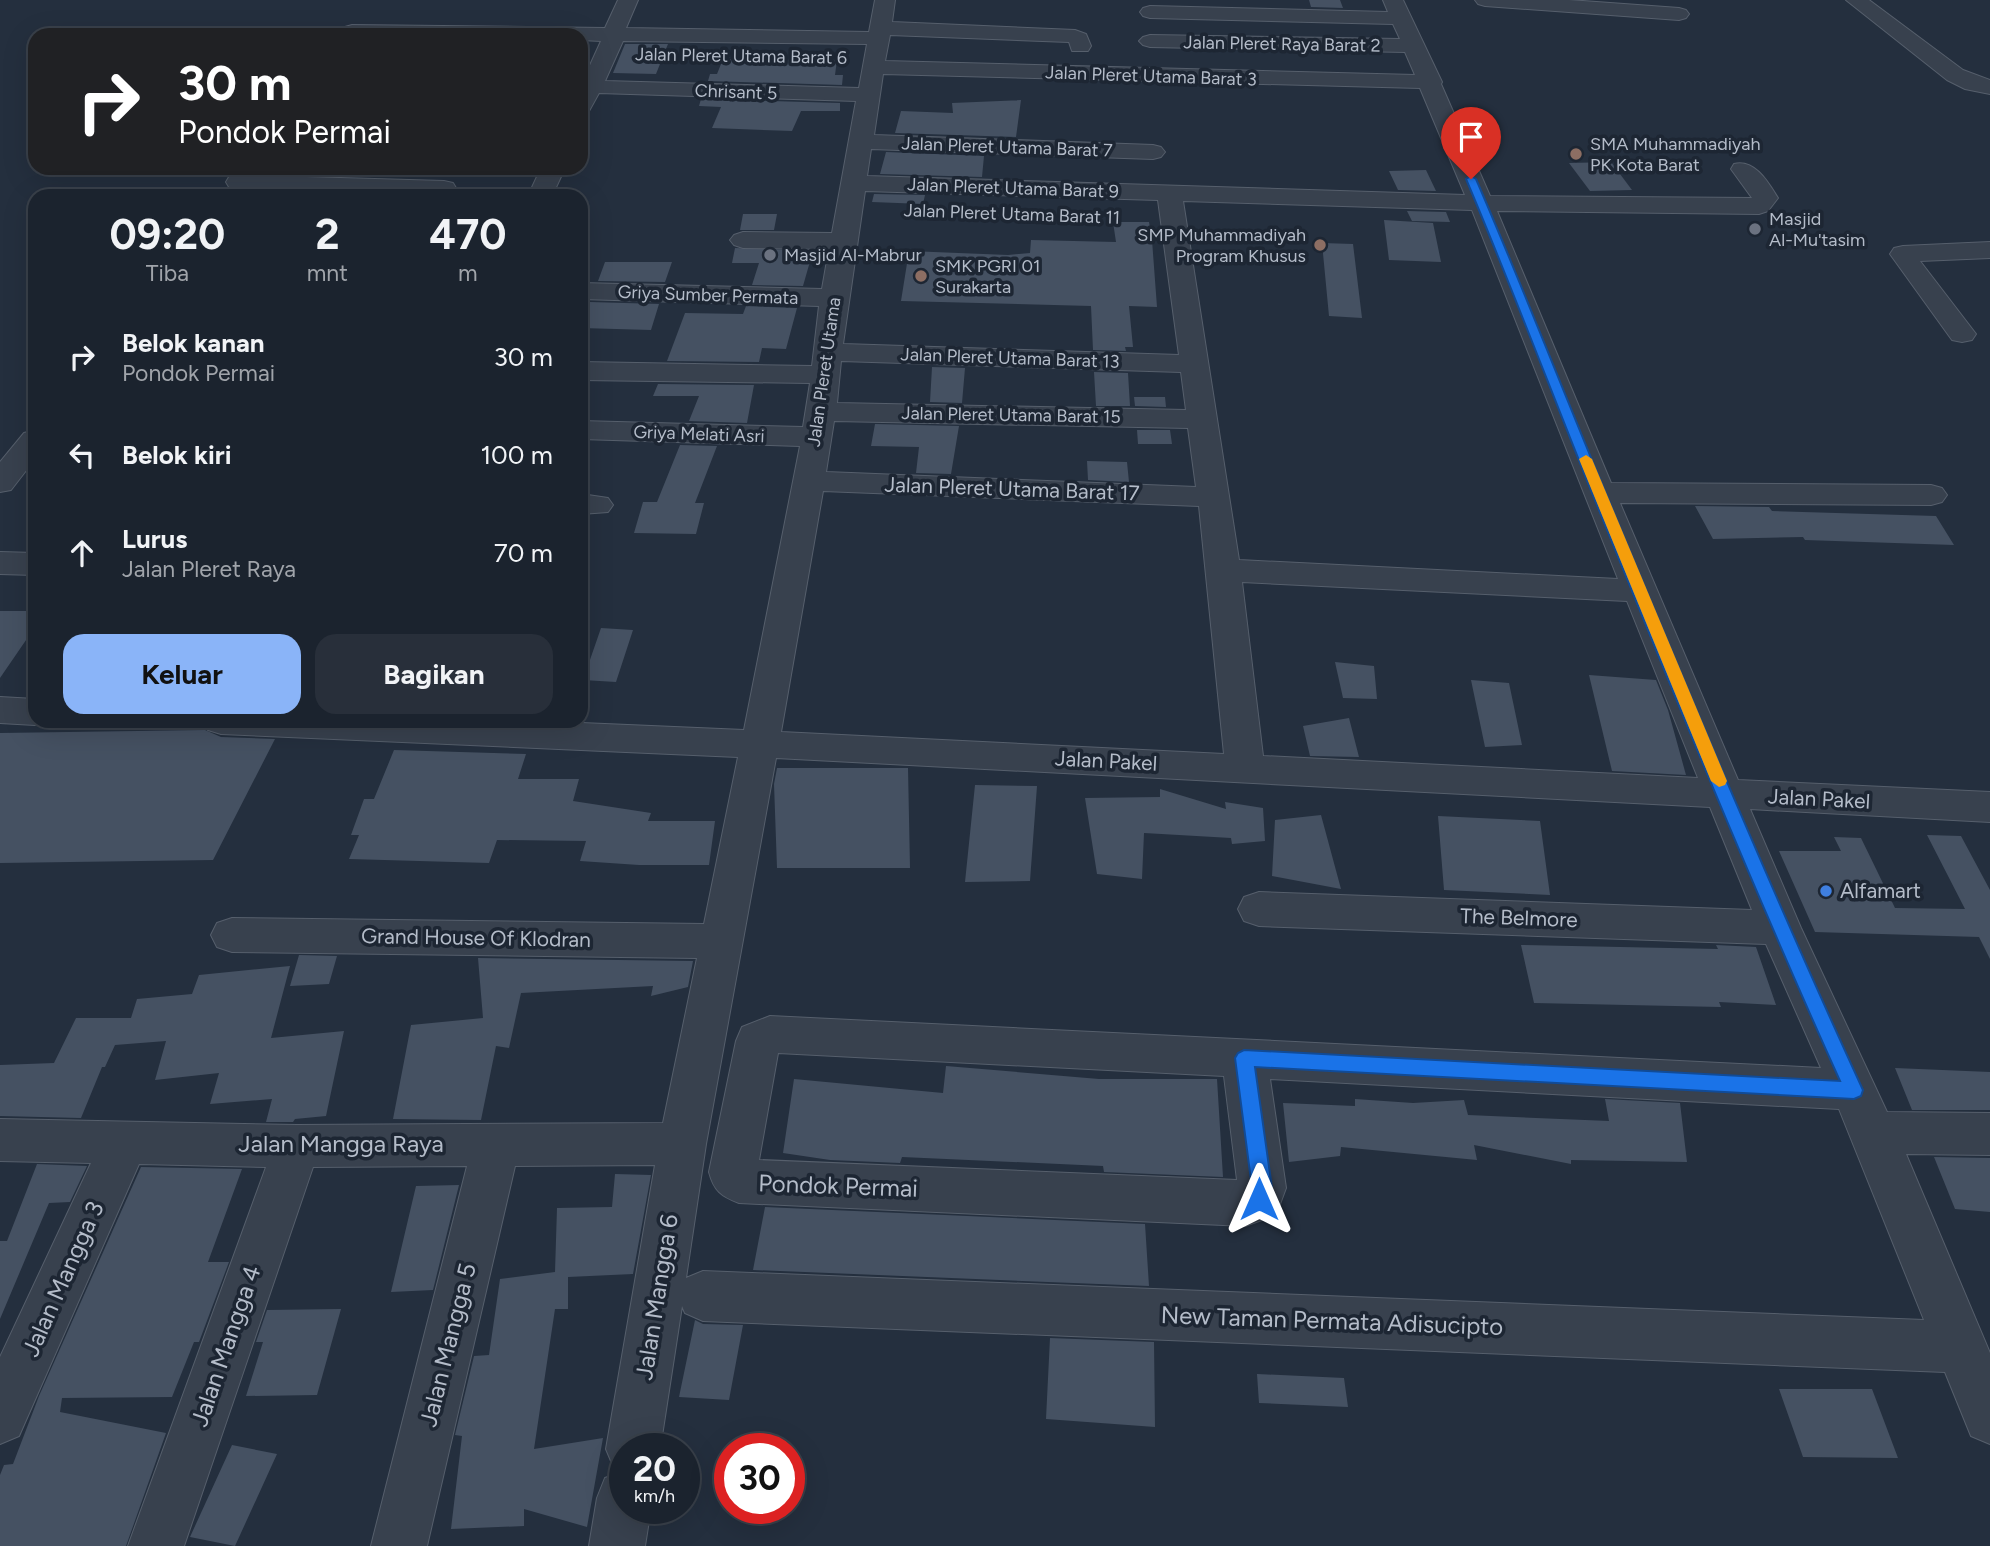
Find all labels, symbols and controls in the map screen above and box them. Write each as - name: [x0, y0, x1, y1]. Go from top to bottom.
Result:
- street label: Jalan Pleret Raya Barat 2: [1183, 31, 1381, 57]
- street label: Jalan Pleret Utama Barat 6: [635, 43, 847, 69]
- text: 30 m: [178, 53, 291, 112]
- icon: right: [63, 56, 154, 147]
- street label: Jalan Pleret Utama Barat 3: [1045, 61, 1257, 91]
- street label: Chrisant 5: [694, 80, 778, 104]
- pin: [1441, 107, 1501, 179]
- text: Pondok Permai: [178, 113, 391, 151]
- icon: arrive: [1452, 118, 1490, 156]
- street label: Jalan Pleret Utama Barat 7: [901, 132, 1113, 162]
- place label: SMA Muhammadiyah PK Kota Barat: [1590, 133, 1760, 176]
- marker: SMA Muhammadiyah PK Kota Barat: [1568, 146, 1584, 162]
- street label: Jalan Pleret Utama Barat 9: [907, 173, 1119, 203]
- street label: Jalan Pleret Utama Barat 11: [903, 199, 1121, 229]
- place label: Masjid Al-Mu'tasim: [1769, 208, 1865, 251]
- text: 09:20: [109, 209, 225, 260]
- text: 2: [315, 209, 339, 260]
- text: 470: [429, 209, 506, 260]
- marker: Masjid Al-Mu'tasim: [1747, 221, 1763, 237]
- place label: SMP Muhammadiyah Program Khusus: [1137, 224, 1306, 267]
- marker: SMP Muhammadiyah Program Khusus: [1312, 237, 1328, 253]
- place label: Masjid Al-Mabrur: [784, 244, 922, 266]
- marker: Masjid Al-Mabrur: [762, 247, 778, 263]
- place label: SMK PGRI 01 Surakarta: [935, 255, 1040, 298]
- text: Tiba: [146, 259, 189, 287]
- text: mnt: [307, 259, 348, 287]
- text: m: [458, 259, 478, 287]
- marker: SMK PGRI 01 Surakarta: [913, 268, 929, 284]
- street label: Griya Sumber Permata: [617, 281, 799, 309]
- street label: Jalan Pleret Utama: [803, 296, 845, 448]
- text: Belok kanan: [122, 327, 265, 359]
- icon: right: [63, 338, 101, 376]
- text: 30 m: [494, 341, 553, 373]
- street label: Jalan Pleret Utama Barat 13: [900, 343, 1120, 373]
- text: Pondok Permai: [122, 359, 275, 387]
- street label: Jalan Pleret Utama Barat 15: [901, 402, 1121, 428]
- street label: Griya Melati Asri: [633, 421, 765, 447]
- icon: left: [63, 436, 101, 474]
- text: Belok kiri: [122, 439, 231, 471]
- text: 100 m: [480, 439, 553, 471]
- street label: Jalan Pleret Utama Barat 17: [884, 472, 1140, 505]
- text: Lurus: [122, 523, 187, 555]
- icon: ahead: [63, 534, 101, 572]
- text: 70 m: [494, 537, 553, 569]
- text: Jalan Pleret Raya: [122, 555, 296, 583]
- button: Keluar: [63, 634, 301, 714]
- button: Bagikan: [315, 634, 553, 714]
- street label: Jalan Pakel: [1054, 745, 1158, 776]
- street label: Jalan Pakel: [1767, 783, 1871, 814]
- place label: Alfamart: [1840, 878, 1921, 903]
- marker: Alfamart: [1818, 883, 1834, 899]
- street label: The Belmore: [1460, 903, 1578, 932]
- street label: Grand House Of Klodran: [361, 923, 591, 952]
- street label: Jalan Mangga Raya: [238, 1129, 444, 1158]
- position arrow: [1222, 1162, 1296, 1236]
- street label: Pondok Permai: [758, 1168, 918, 1203]
- street label: Jalan Mangga 3: [15, 1197, 110, 1361]
- street label: Jalan Mangga 6: [629, 1212, 684, 1382]
- street label: Jalan Mangga 5: [413, 1260, 482, 1430]
- street label: Jalan Mangga 4: [184, 1261, 267, 1430]
- street label: New Taman Permata Adisucipto: [1160, 1300, 1504, 1341]
- speed limit sign: 30: [714, 1433, 805, 1524]
- text: 20: [633, 1448, 676, 1490]
- text: km/h: [634, 1485, 675, 1507]

